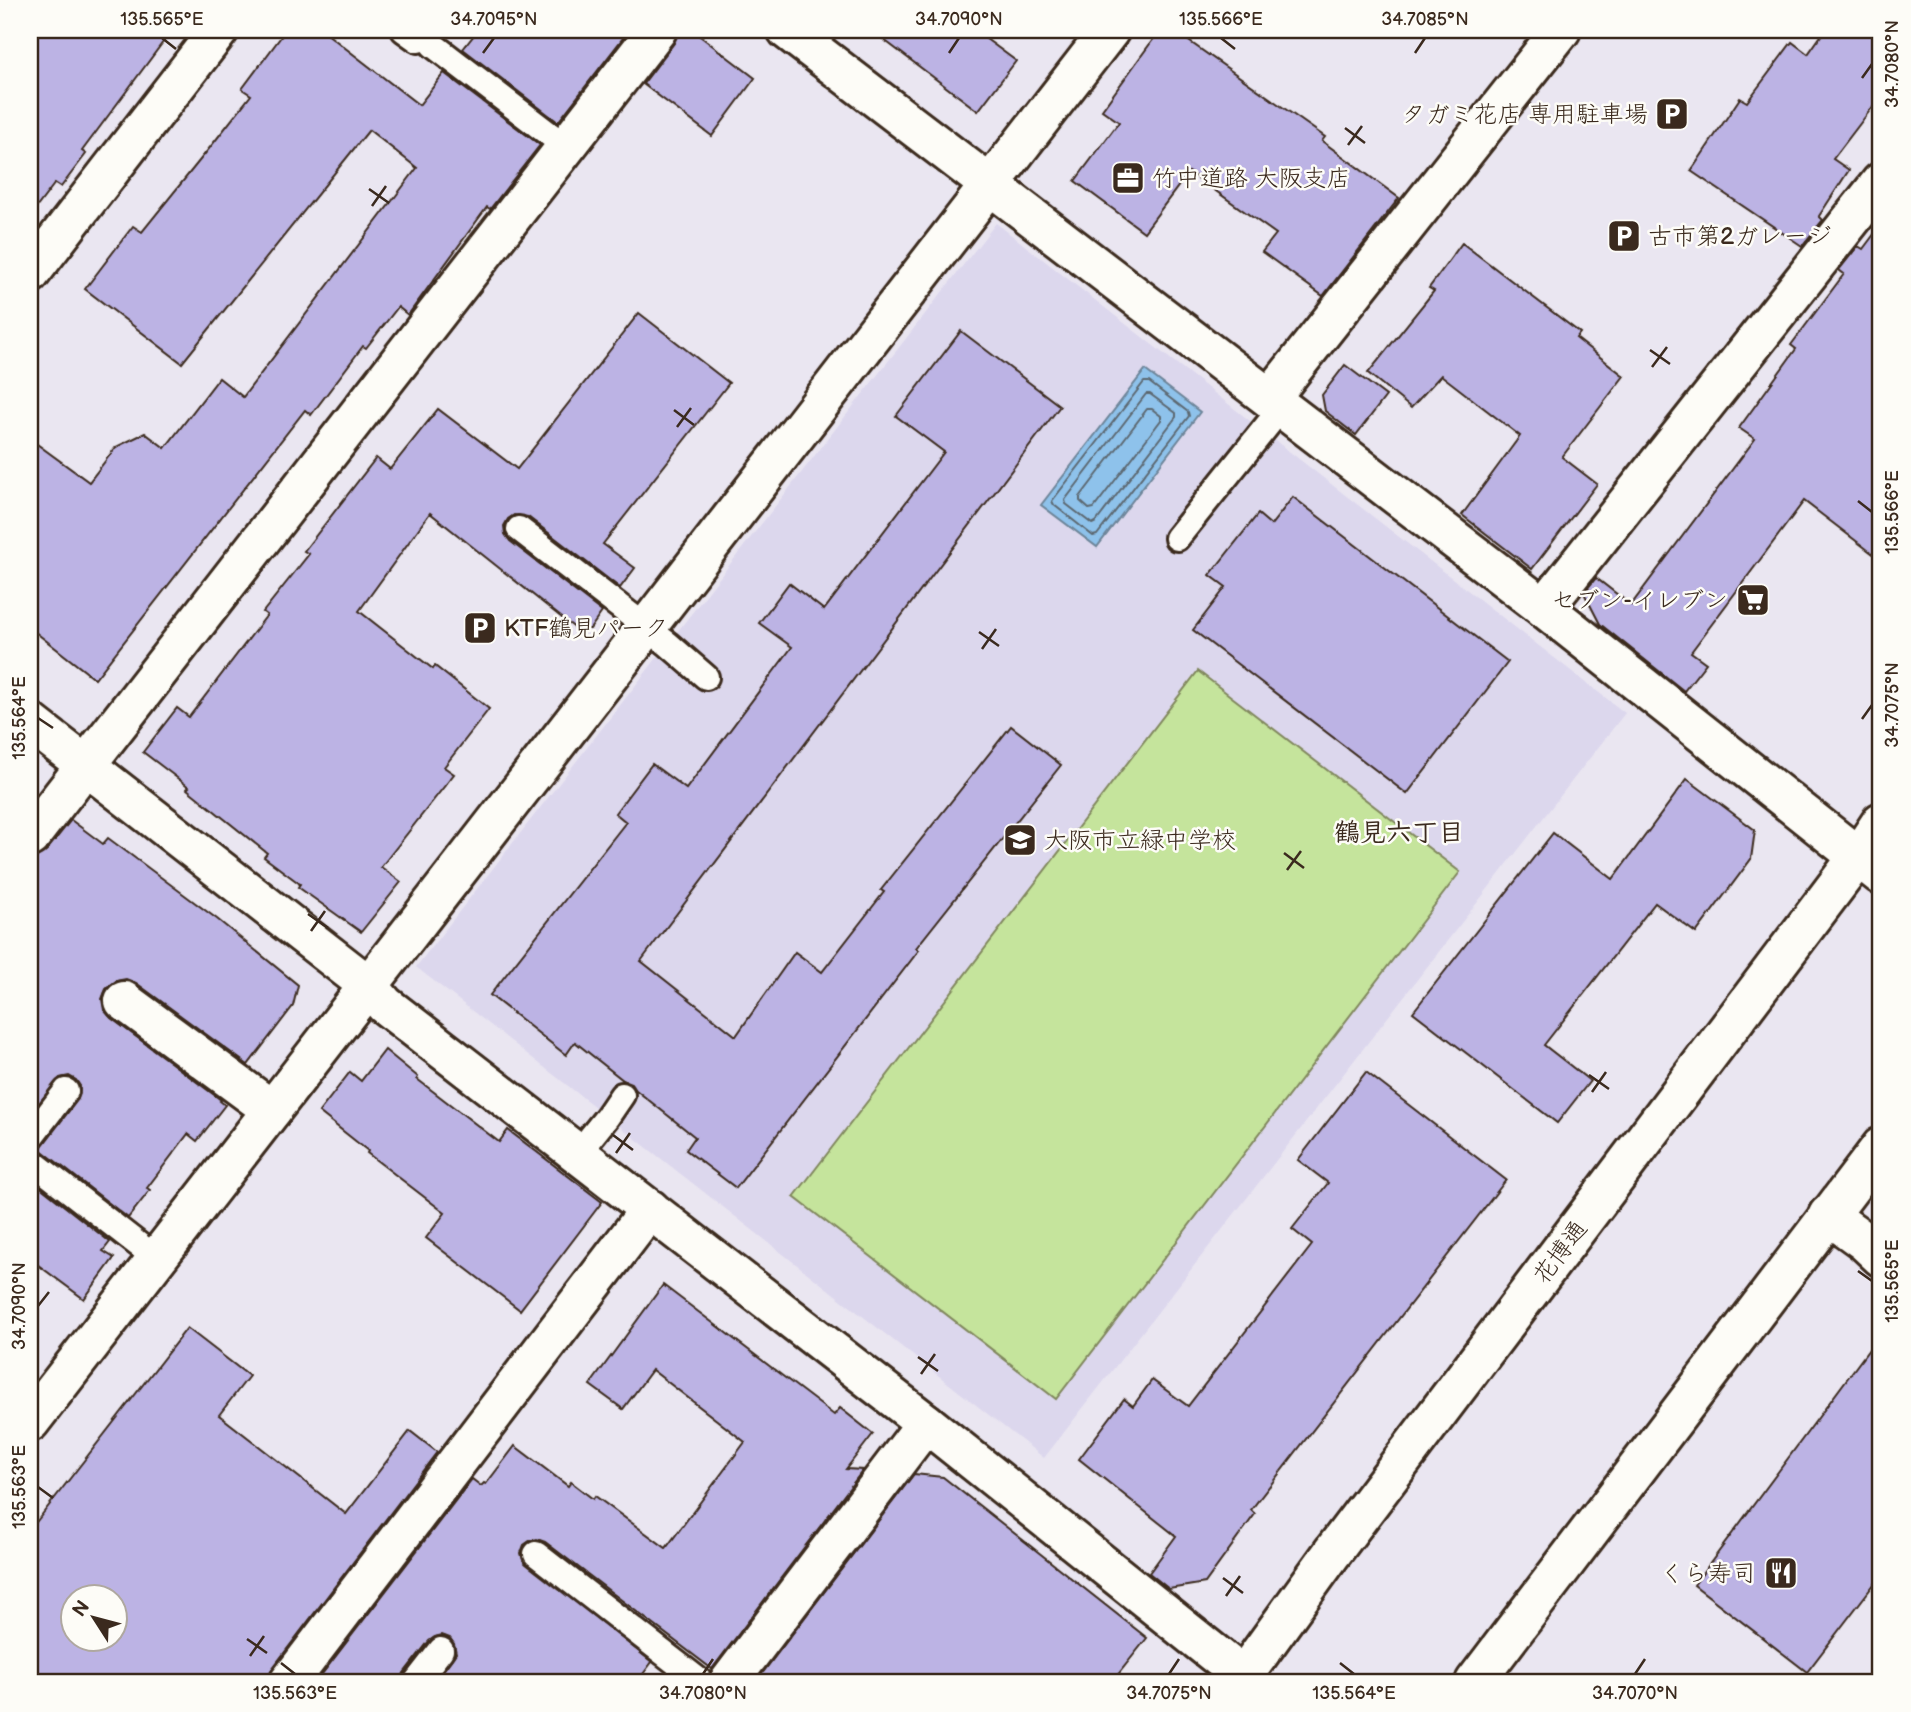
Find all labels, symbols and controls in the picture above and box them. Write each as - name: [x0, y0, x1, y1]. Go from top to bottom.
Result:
- text: 135.565°E: [120, 9, 204, 30]
- text: 34.7095°N: [450, 9, 538, 30]
- text: 34.7090°N: [915, 9, 1003, 30]
- text: 135.566°E: [1179, 9, 1263, 30]
- text: 34.7085°N: [1381, 9, 1469, 30]
- text: 34.7080°N: [1882, 20, 1903, 108]
- parking icon: タガミ花店 専用駐車場: [1653, 95, 1691, 133]
- place label: タガミ花店 専用駐車場: [1402, 100, 1648, 129]
- office icon: 竹中道路 大阪支店: [1109, 159, 1147, 197]
- place label: 竹中道路 大阪支店: [1152, 164, 1350, 193]
- parking icon: 古市第2ガレージ: [1605, 217, 1643, 255]
- place label: 古市第2ガレージ: [1648, 222, 1832, 251]
- text: 135.566°E: [1882, 470, 1903, 554]
- supermarket icon: セブン-イレブン: [1734, 581, 1772, 619]
- place label: セブン-イレブン: [1551, 586, 1728, 615]
- parking icon: KTF鶴見パーク: [461, 609, 499, 647]
- place label: KTF鶴見パーク: [504, 614, 668, 643]
- text: 34.7075°N: [1882, 662, 1903, 748]
- text: 135.564°E: [9, 676, 30, 760]
- district label: 鶴見六丁目: [1334, 818, 1464, 849]
- school or university icon: 大阪市立緑中学校: [1001, 821, 1039, 859]
- place label: 大阪市立緑中学校: [1044, 826, 1236, 855]
- street label: 花博通: [1527, 1215, 1594, 1290]
- text: 135.565°E: [1882, 1239, 1903, 1323]
- text: 34.7090°N: [9, 1262, 30, 1350]
- text: 135.563°E: [9, 1445, 30, 1529]
- restaurant icon: くら寿司: [1762, 1554, 1800, 1592]
- place label: くら寿司: [1660, 1559, 1756, 1588]
- north arrow: [60, 1582, 130, 1652]
- text: N: [68, 1596, 95, 1621]
- text: 135.563°E: [253, 1683, 337, 1704]
- text: 34.7080°N: [659, 1683, 747, 1704]
- text: 34.7075°N: [1126, 1683, 1212, 1704]
- text: 135.564°E: [1312, 1683, 1396, 1704]
- text: 34.7070°N: [1592, 1683, 1678, 1704]

